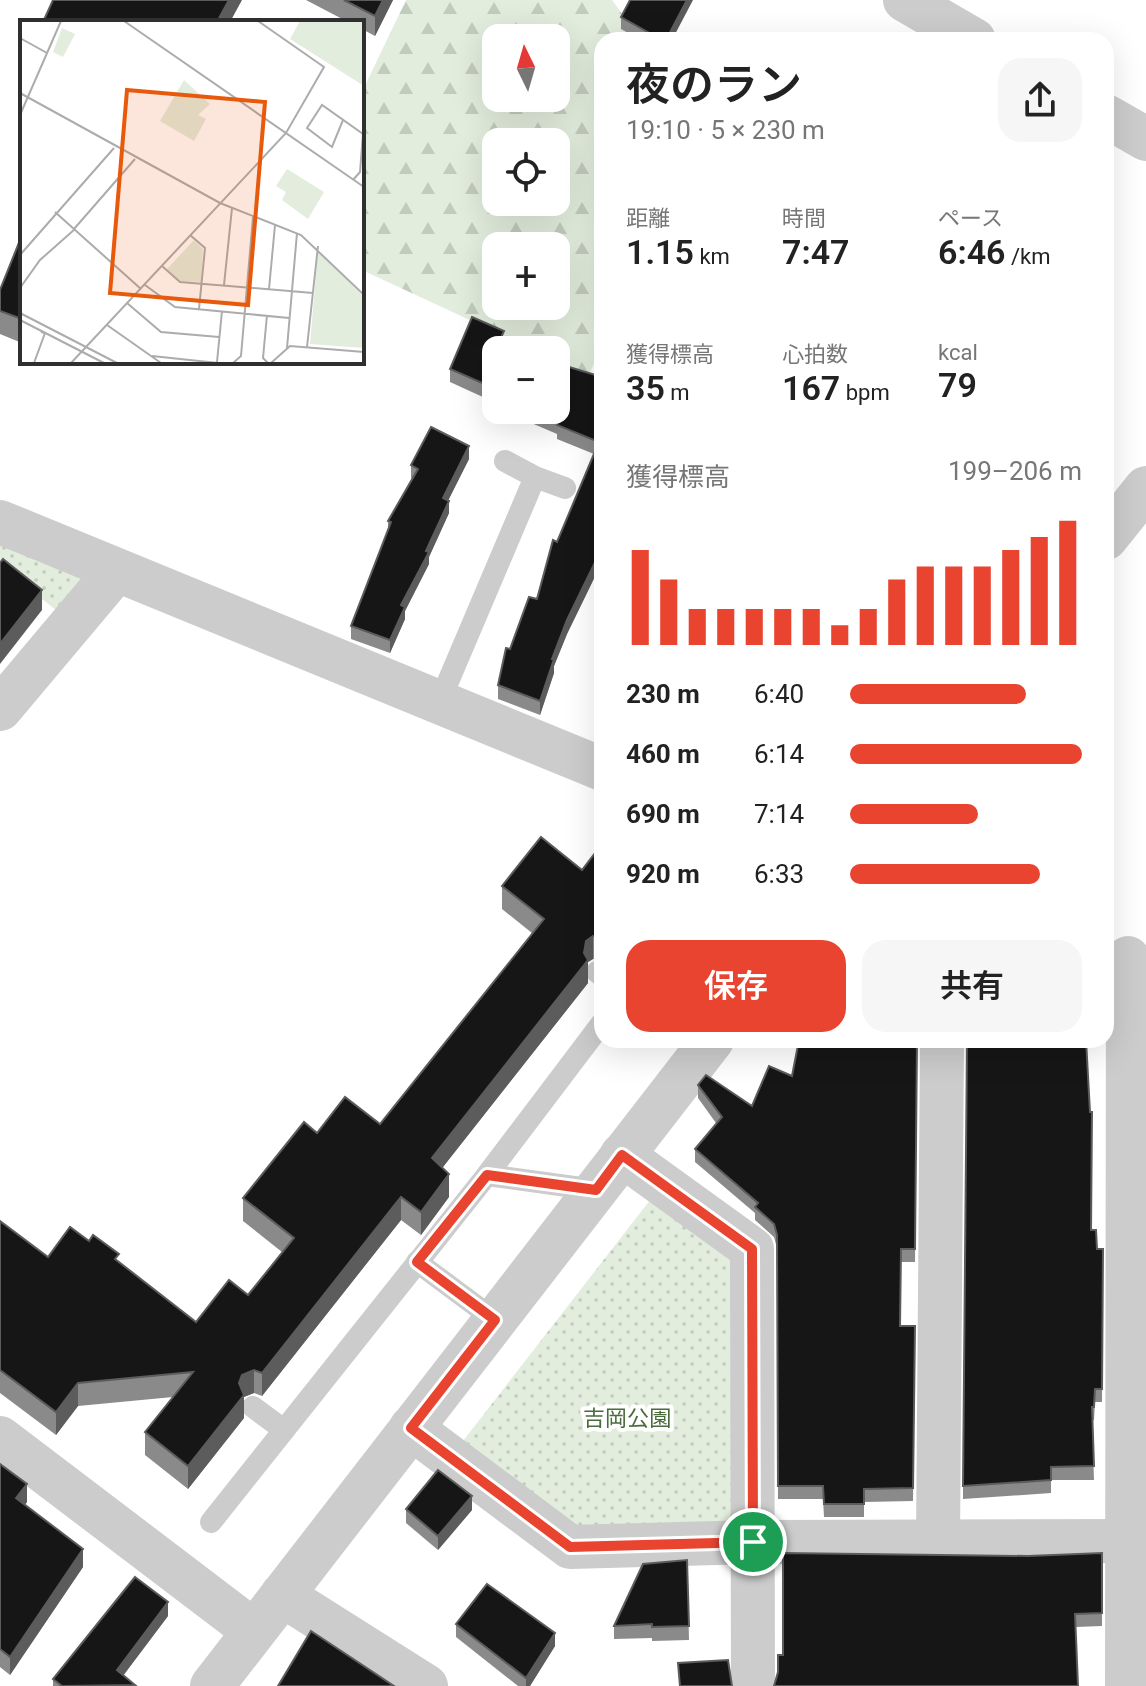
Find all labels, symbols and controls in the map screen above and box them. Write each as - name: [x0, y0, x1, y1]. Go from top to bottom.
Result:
- inset map: [20, 20, 364, 364]
- north arrow: [482, 24, 570, 112]
- map controls: [482, 24, 570, 424]
- button: share: [998, 58, 1082, 142]
- text: 夜のラン: [626, 59, 802, 111]
- text: 19:10 · 5 × 230 m: [626, 115, 825, 145]
- button: locate: [482, 128, 570, 216]
- text: 距離: [626, 206, 670, 231]
- text: 時間: [782, 206, 826, 231]
- text: ペース: [938, 206, 1003, 231]
- button: +: [482, 232, 570, 320]
- text: 1.15: [626, 232, 694, 272]
- text: 7:47: [782, 232, 850, 272]
- text: 6:46: [938, 232, 1006, 272]
- text: km: [694, 244, 730, 269]
- text: /km: [1006, 244, 1051, 269]
- button: −: [482, 336, 570, 424]
- text: kcal: [938, 340, 978, 365]
- text: 獲得標高: [626, 342, 714, 367]
- text: 心拍数: [782, 342, 848, 367]
- text: 79: [938, 365, 977, 405]
- text: 35: [626, 368, 665, 408]
- text: 167: [782, 368, 840, 408]
- text: m: [665, 380, 690, 405]
- text: bpm: [840, 380, 890, 405]
- text: 199–206 m: [948, 456, 1082, 486]
- text: 獲得標高: [626, 462, 730, 492]
- text: 230 m: [626, 679, 700, 709]
- text: 6:40: [754, 679, 804, 709]
- text: 460 m: [626, 739, 700, 769]
- text: 6:14: [754, 739, 804, 769]
- text: 690 m: [626, 799, 700, 829]
- text: 7:14: [754, 799, 804, 829]
- text: 920 m: [626, 859, 700, 889]
- text: 6:33: [754, 859, 804, 889]
- button: 保存: [626, 940, 846, 1032]
- button: 共有: [862, 940, 1082, 1032]
- park label: 吉岡公園: [583, 1406, 671, 1431]
- pin: [719, 1508, 787, 1576]
- icon: arrive: [731, 1520, 775, 1564]

